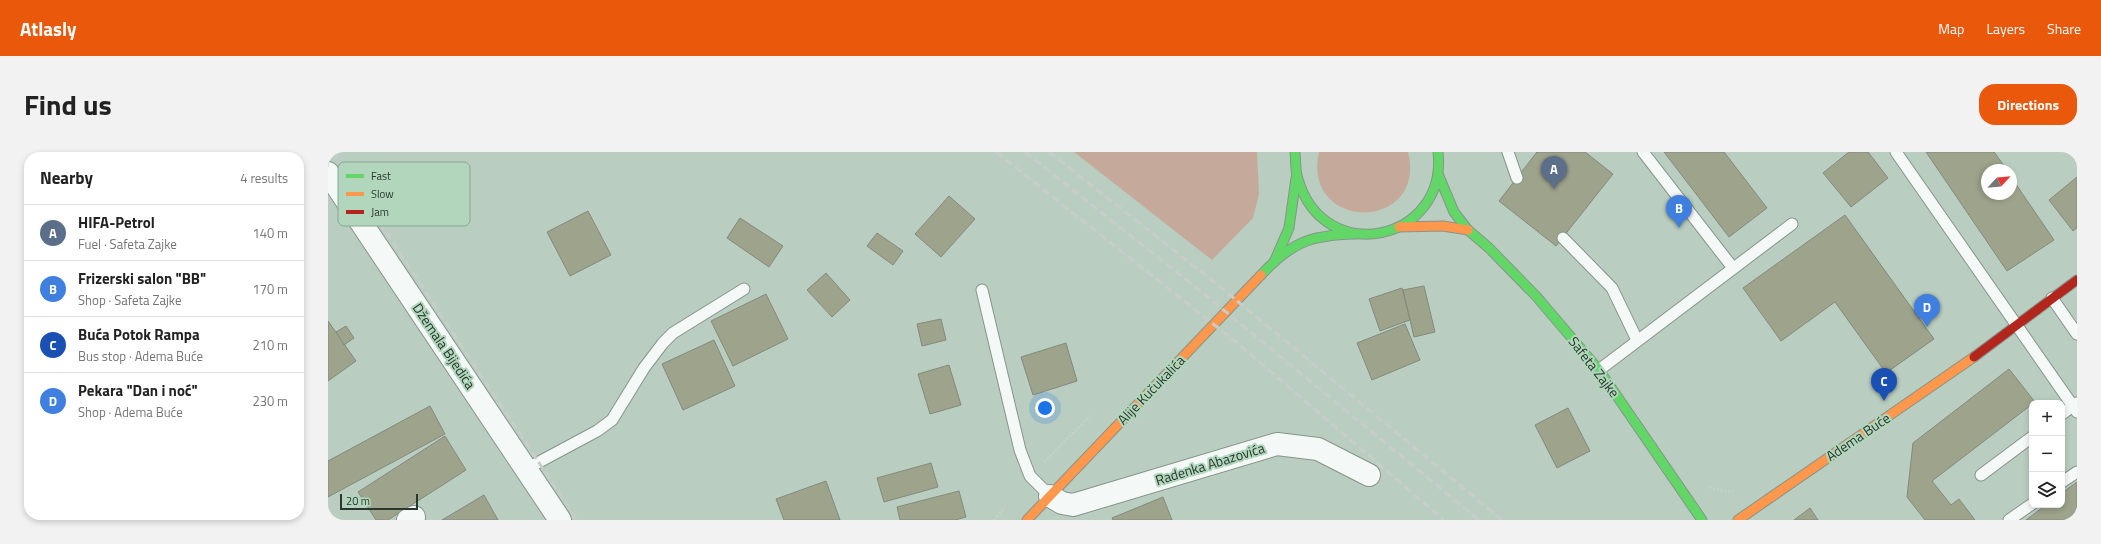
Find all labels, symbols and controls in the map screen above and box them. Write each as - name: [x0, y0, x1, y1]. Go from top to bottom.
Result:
- text: Atlasly: [20, 14, 77, 43]
- text: Map: [1938, 18, 1964, 39]
- text: Layers: [1986, 18, 2025, 39]
- text: Share: [2047, 18, 2081, 39]
- text: Find us: [24, 83, 112, 126]
- button: Directions: [1979, 84, 2077, 125]
- pin: A: [1541, 156, 1567, 189]
- legend: [338, 162, 470, 226]
- north arrow: [1981, 164, 2017, 200]
- text: Nearby: [40, 165, 93, 191]
- text: 4 results: [240, 168, 288, 188]
- text: Fast: [371, 168, 391, 184]
- text: Slow: [371, 186, 394, 202]
- pin: B: [1666, 195, 1692, 228]
- text: Jam: [371, 204, 389, 220]
- text: HIFA-Petrol: [78, 211, 155, 234]
- text: A: [49, 223, 57, 243]
- text: 140 m: [252, 223, 288, 243]
- text: Fuel · Safeta Zajke: [78, 234, 177, 254]
- text: Frizerski salon "BB": [78, 267, 206, 290]
- text: B: [49, 279, 57, 299]
- text: 170 m: [252, 279, 288, 299]
- text: Shop · Safeta Zajke: [78, 290, 181, 310]
- pin: D: [1914, 294, 1940, 327]
- street label: Džemala Bijedića: [408, 298, 481, 393]
- text: Buća Potok Rampa: [78, 323, 200, 346]
- street label: Safeta Zajke: [1564, 332, 1625, 402]
- text: C: [49, 335, 57, 355]
- text: 210 m: [252, 335, 288, 355]
- text: Bus stop · Adema Buće: [78, 346, 203, 366]
- street label: Alije Kučukalića: [1112, 350, 1189, 429]
- pin: C: [1871, 368, 1897, 401]
- text: Pekara "Dan i noć": [78, 379, 198, 402]
- text: D: [49, 391, 57, 411]
- text: 230 m: [252, 391, 288, 411]
- your location: [1035, 398, 1055, 418]
- map controls: [2029, 400, 2065, 508]
- button: +: [2029, 400, 2065, 436]
- text: Shop · Adema Buće: [78, 402, 183, 422]
- street label: Adema Buće: [1821, 407, 1894, 466]
- button: −: [2029, 436, 2065, 472]
- street label: Radenka Abazovića: [1152, 437, 1267, 490]
- button: layers: [2029, 472, 2065, 508]
- scale bar: [340, 492, 418, 511]
- text: 20 m: [346, 493, 370, 509]

